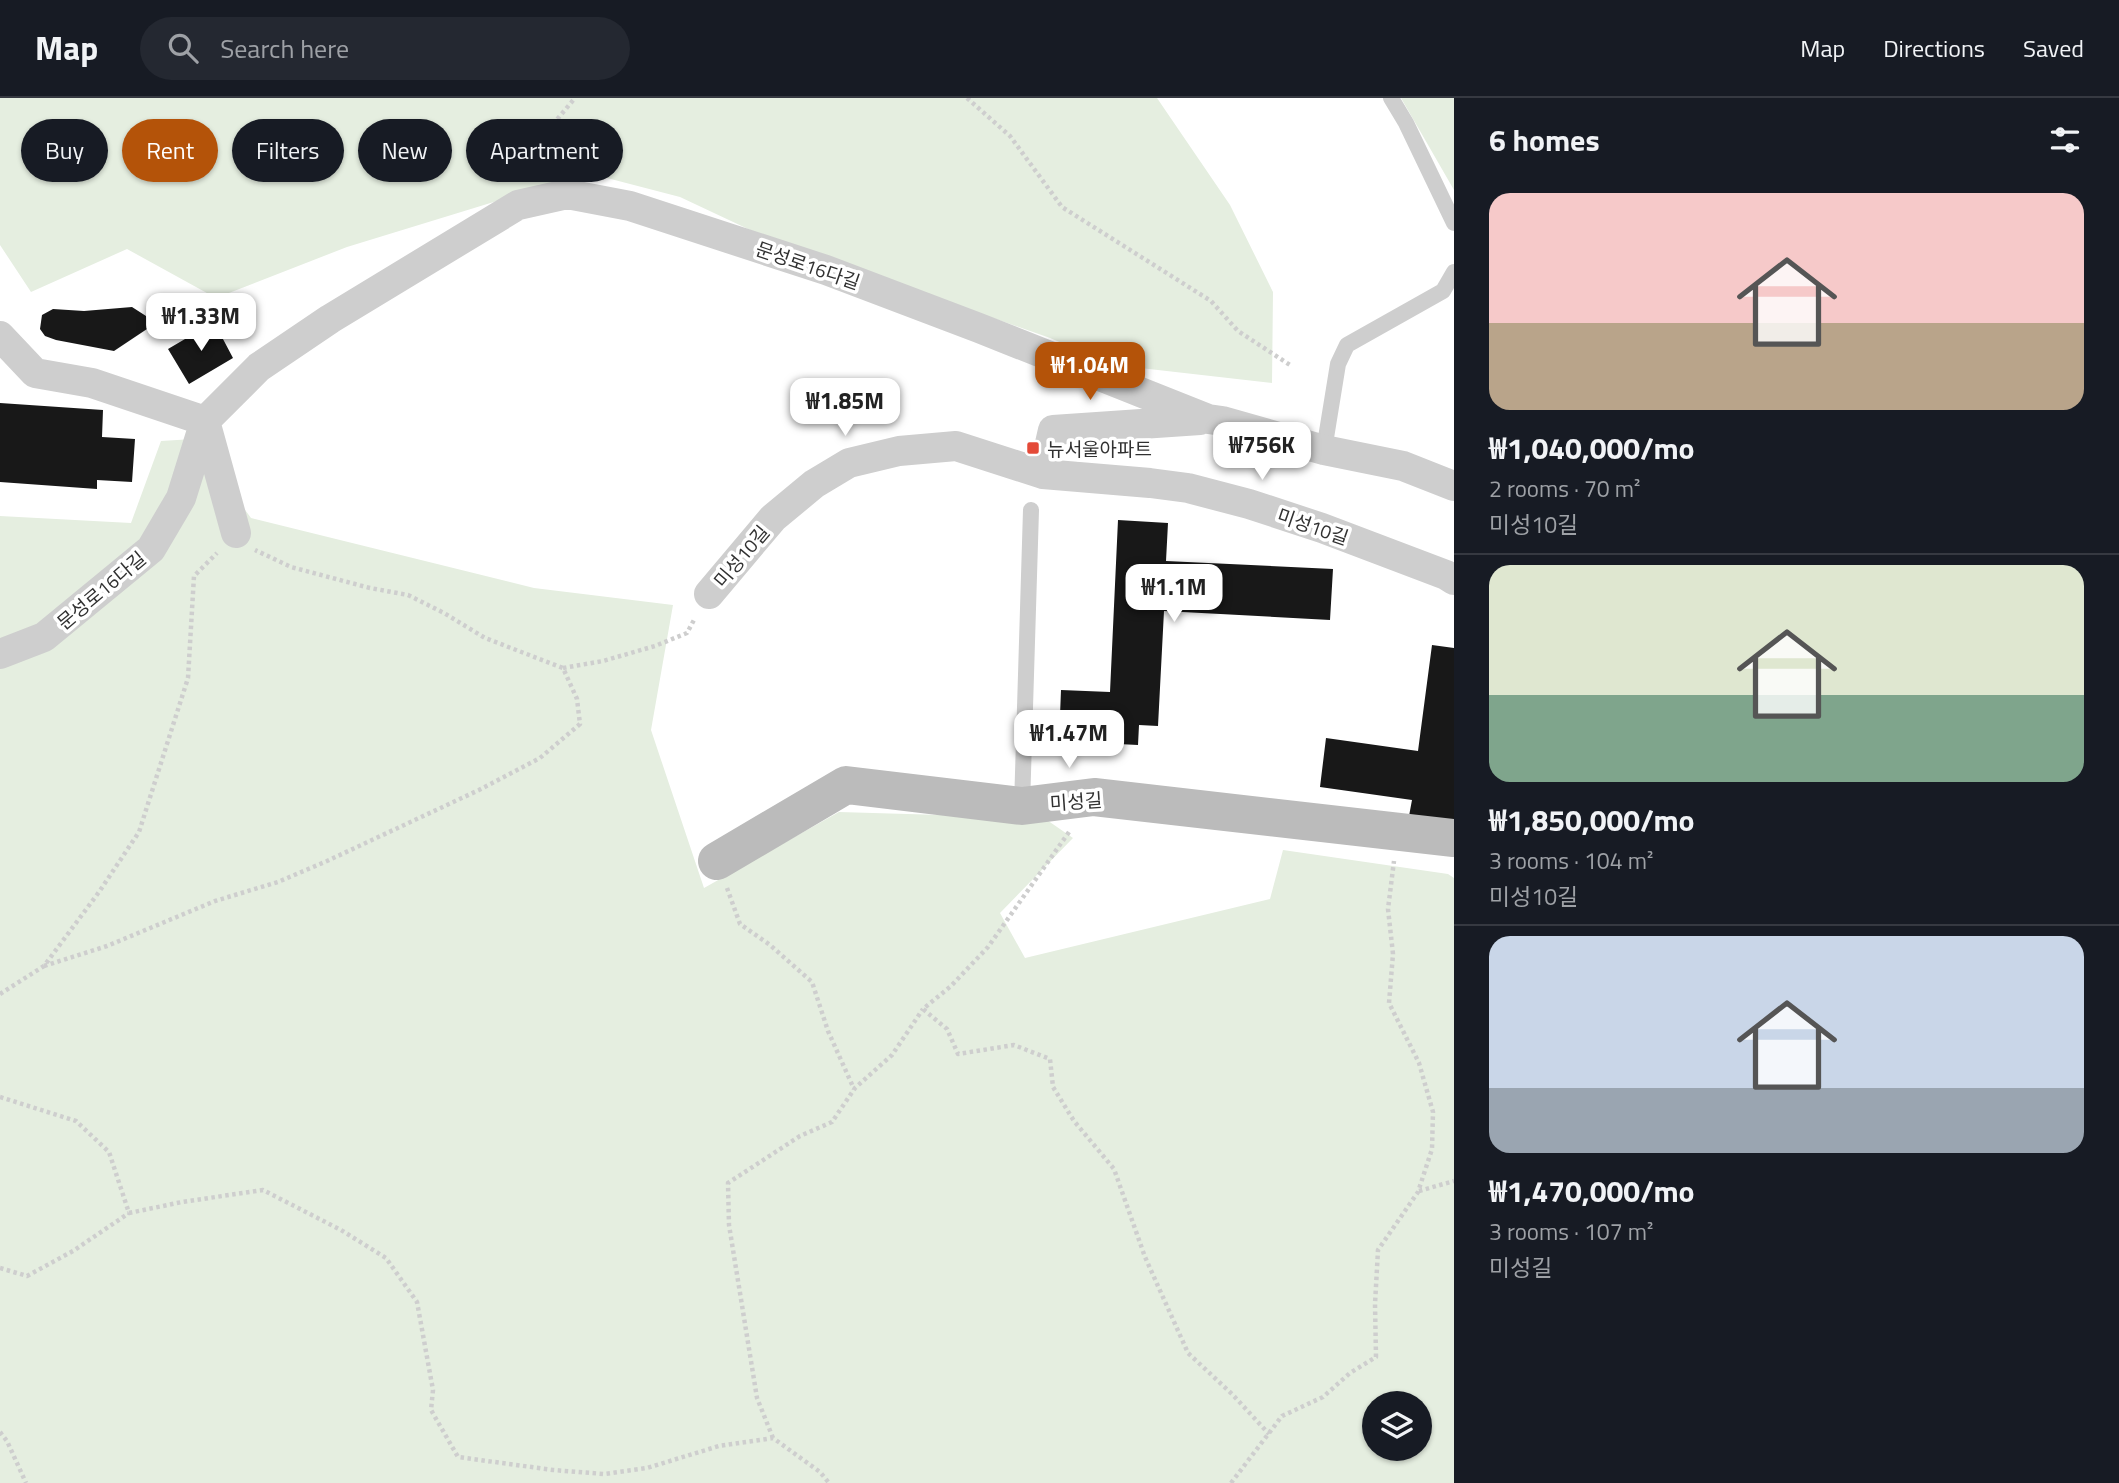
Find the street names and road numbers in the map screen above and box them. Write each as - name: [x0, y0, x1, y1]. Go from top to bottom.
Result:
- street label: 문성로16다길: [752, 234, 864, 296]
- street label: 미성10길: [1273, 500, 1353, 552]
- street label: 미성10길: [706, 518, 776, 594]
- street label: 문성로16다길: [50, 544, 152, 636]
- street label: 미성길: [1049, 785, 1103, 817]

